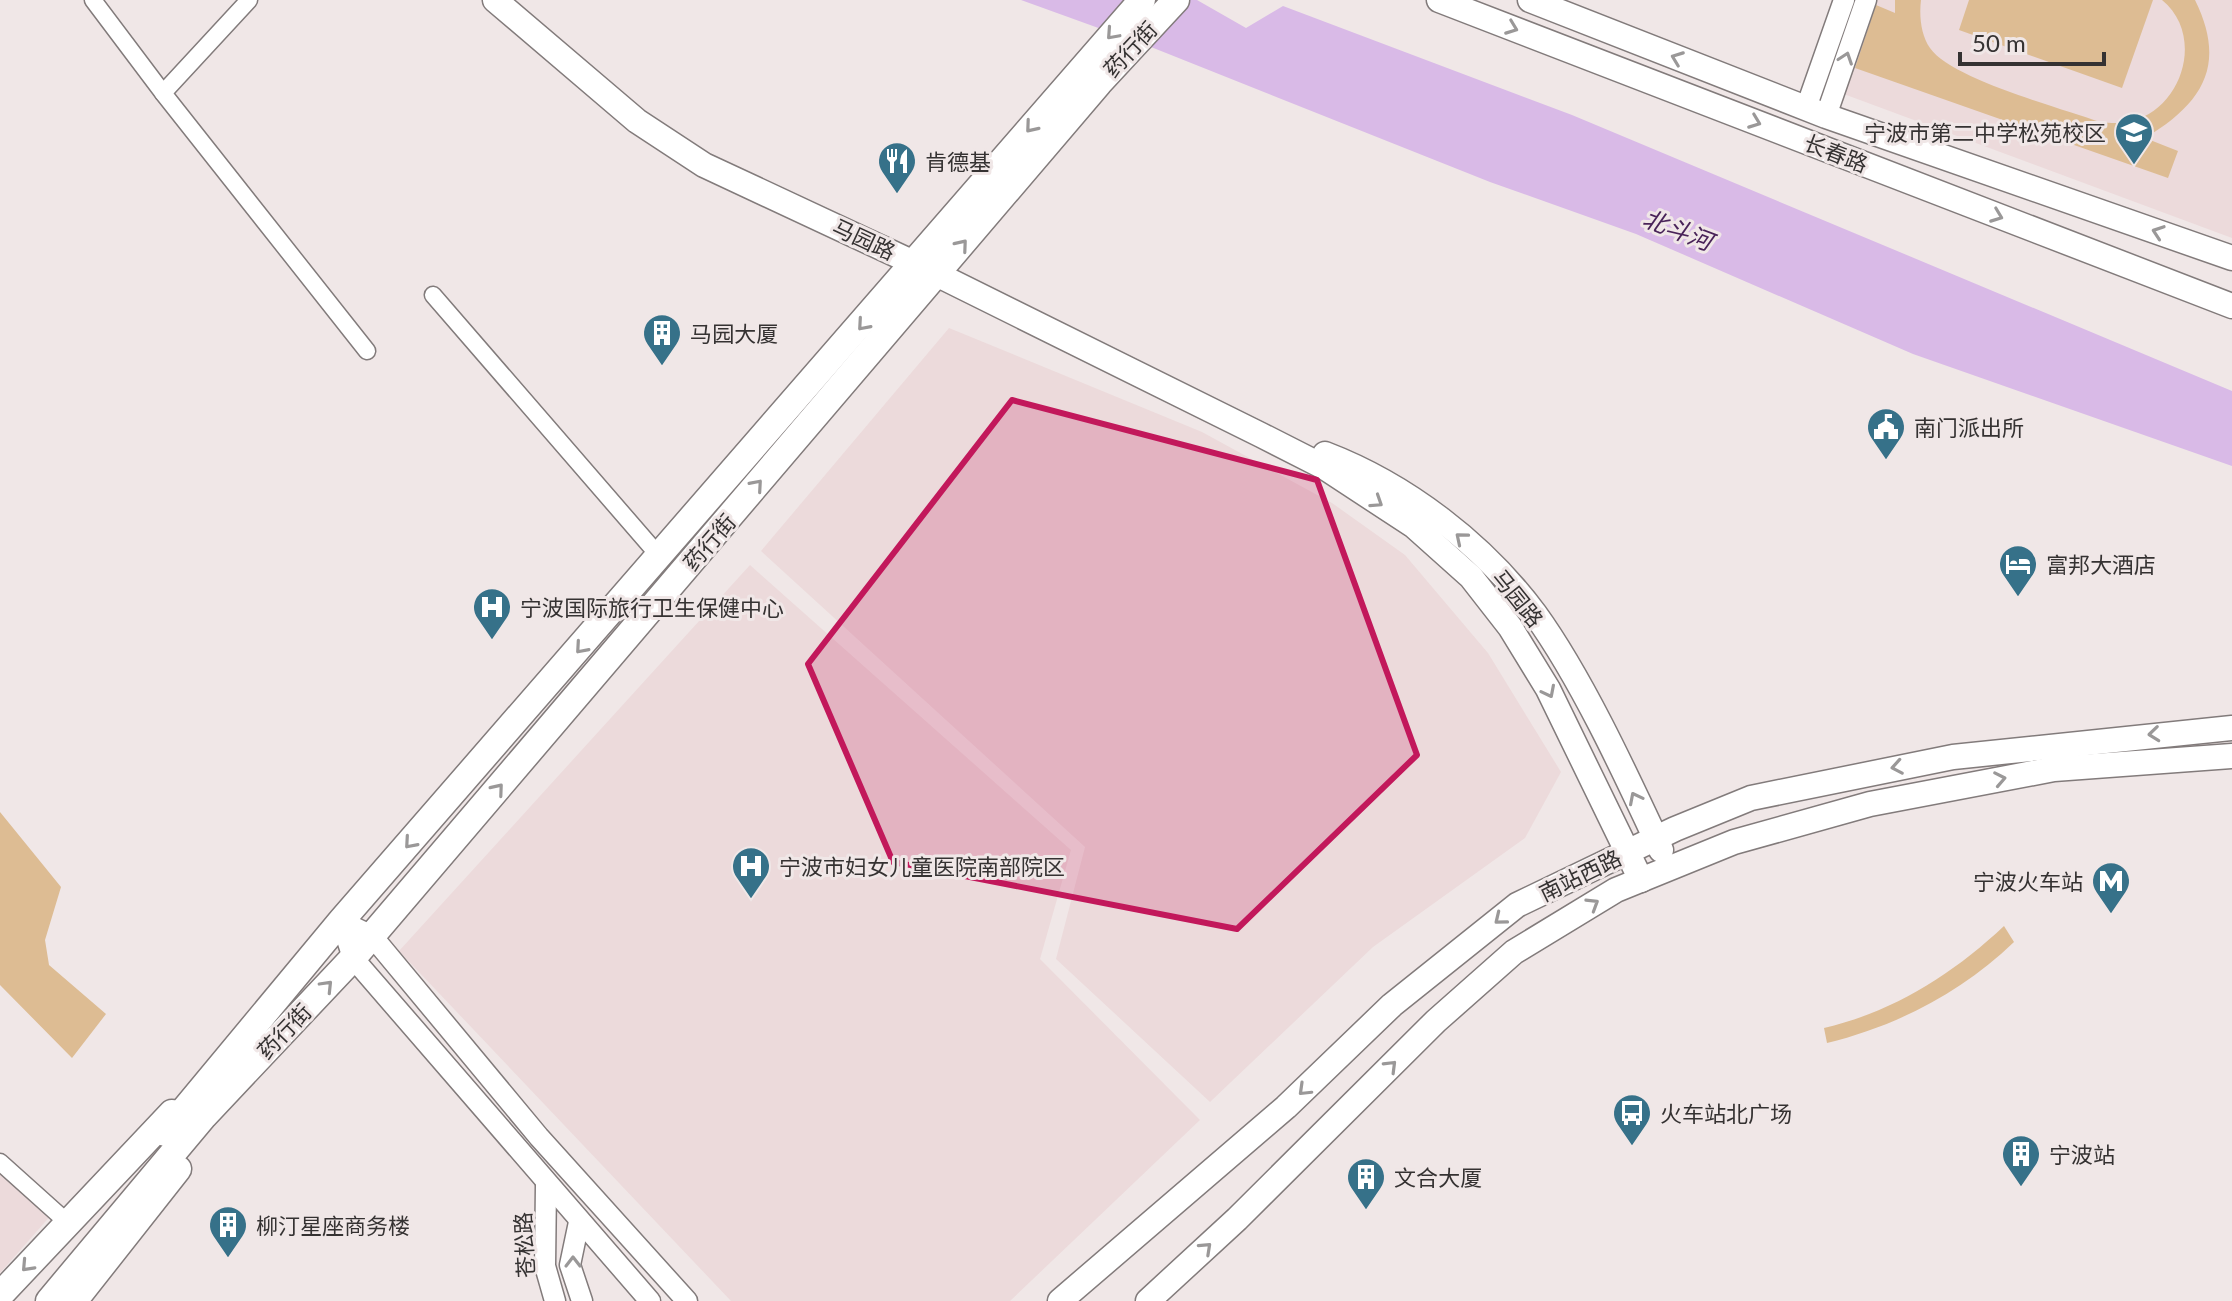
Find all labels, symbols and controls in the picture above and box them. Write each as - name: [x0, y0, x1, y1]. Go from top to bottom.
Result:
- street label: 药行街: [1098, 16, 1162, 82]
- scale bar: [1960, 16, 2104, 66]
- one-way arrow: [1504, 18, 1518, 35]
- one-way arrow: [1107, 24, 1121, 39]
- text: 50 m: [1972, 28, 2026, 57]
- one-way arrow: [1671, 51, 1685, 68]
- one-way arrow: [1836, 52, 1852, 66]
- school or university icon: 宁波市第二中学松苑校区: [2113, 111, 2155, 166]
- one-way arrow: [1747, 112, 1761, 129]
- one-way arrow: [1026, 118, 1041, 133]
- place label: 宁波市第二中学松苑校区: [1864, 119, 2106, 146]
- street label: 长春路: [1800, 129, 1872, 177]
- restaurant icon: 肯德基: [876, 140, 918, 195]
- place label: 肯德基: [925, 148, 991, 175]
- water label: 北斗河: [1639, 203, 1721, 257]
- one-way arrow: [1989, 206, 2003, 222]
- street label: 马园路: [828, 213, 900, 265]
- one-way arrow: [2152, 225, 2166, 241]
- one-way arrow: [952, 239, 967, 254]
- building icon: 马园大厦: [641, 312, 683, 367]
- one-way arrow: [858, 316, 872, 331]
- place label: 马园大厦: [690, 320, 778, 347]
- public building icon: 南门派出所: [1865, 406, 1907, 461]
- place label: 南门派出所: [1914, 414, 2024, 441]
- one-way arrow: [747, 480, 762, 494]
- one-way arrow: [1368, 492, 1383, 507]
- street label: 药行街: [677, 508, 741, 576]
- one-way arrow: [1456, 533, 1471, 548]
- hotel icon: 富邦大酒店: [1997, 543, 2039, 598]
- place label: 富邦大酒店: [2046, 551, 2156, 578]
- street label: 马园路: [1487, 564, 1549, 632]
- hospital icon: 宁波国际旅行卫生保健中心: [471, 586, 513, 641]
- place label: 宁波国际旅行卫生保健中心: [520, 594, 784, 621]
- one-way arrow: [576, 638, 591, 653]
- one-way arrow: [1539, 684, 1555, 699]
- one-way arrow: [2147, 726, 2160, 743]
- one-way arrow: [1890, 758, 1903, 775]
- one-way arrow: [1993, 772, 2007, 789]
- one-way arrow: [488, 784, 502, 799]
- one-way arrow: [1629, 792, 1645, 807]
- one-way arrow: [405, 834, 419, 849]
- street label: 南站西路: [1535, 844, 1625, 906]
- hospital icon: 宁波市妇女儿童医院南部院区: [730, 845, 772, 900]
- place label: 宁波市妇女儿童医院南部院区: [779, 853, 1065, 880]
- metro station icon: 宁波火车站: [2090, 860, 2132, 915]
- place label: 宁波火车站: [1973, 868, 2083, 895]
- one-way arrow: [1584, 898, 1599, 913]
- one-way arrow: [1495, 909, 1509, 924]
- one-way arrow: [318, 980, 332, 995]
- street label: 药行街: [251, 998, 317, 1064]
- one-way arrow: [1382, 1061, 1396, 1075]
- one-way arrow: [1299, 1080, 1313, 1095]
- bus stop icon: 火车站北广场: [1611, 1092, 1653, 1147]
- place label: 火车站北广场: [1660, 1100, 1792, 1127]
- building icon: 宁波站: [2000, 1133, 2042, 1188]
- place label: 宁波站: [2049, 1141, 2115, 1168]
- building icon: 文合大厦: [1345, 1156, 1387, 1211]
- place label: 文合大厦: [1394, 1164, 1482, 1191]
- building icon: 柳汀星座商务楼: [207, 1204, 249, 1259]
- street label: 苍松路: [509, 1211, 539, 1279]
- place label: 柳汀星座商务楼: [256, 1212, 410, 1239]
- one-way arrow: [1196, 1244, 1211, 1258]
- one-way arrow: [564, 1255, 582, 1267]
- one-way arrow: [22, 1257, 37, 1271]

